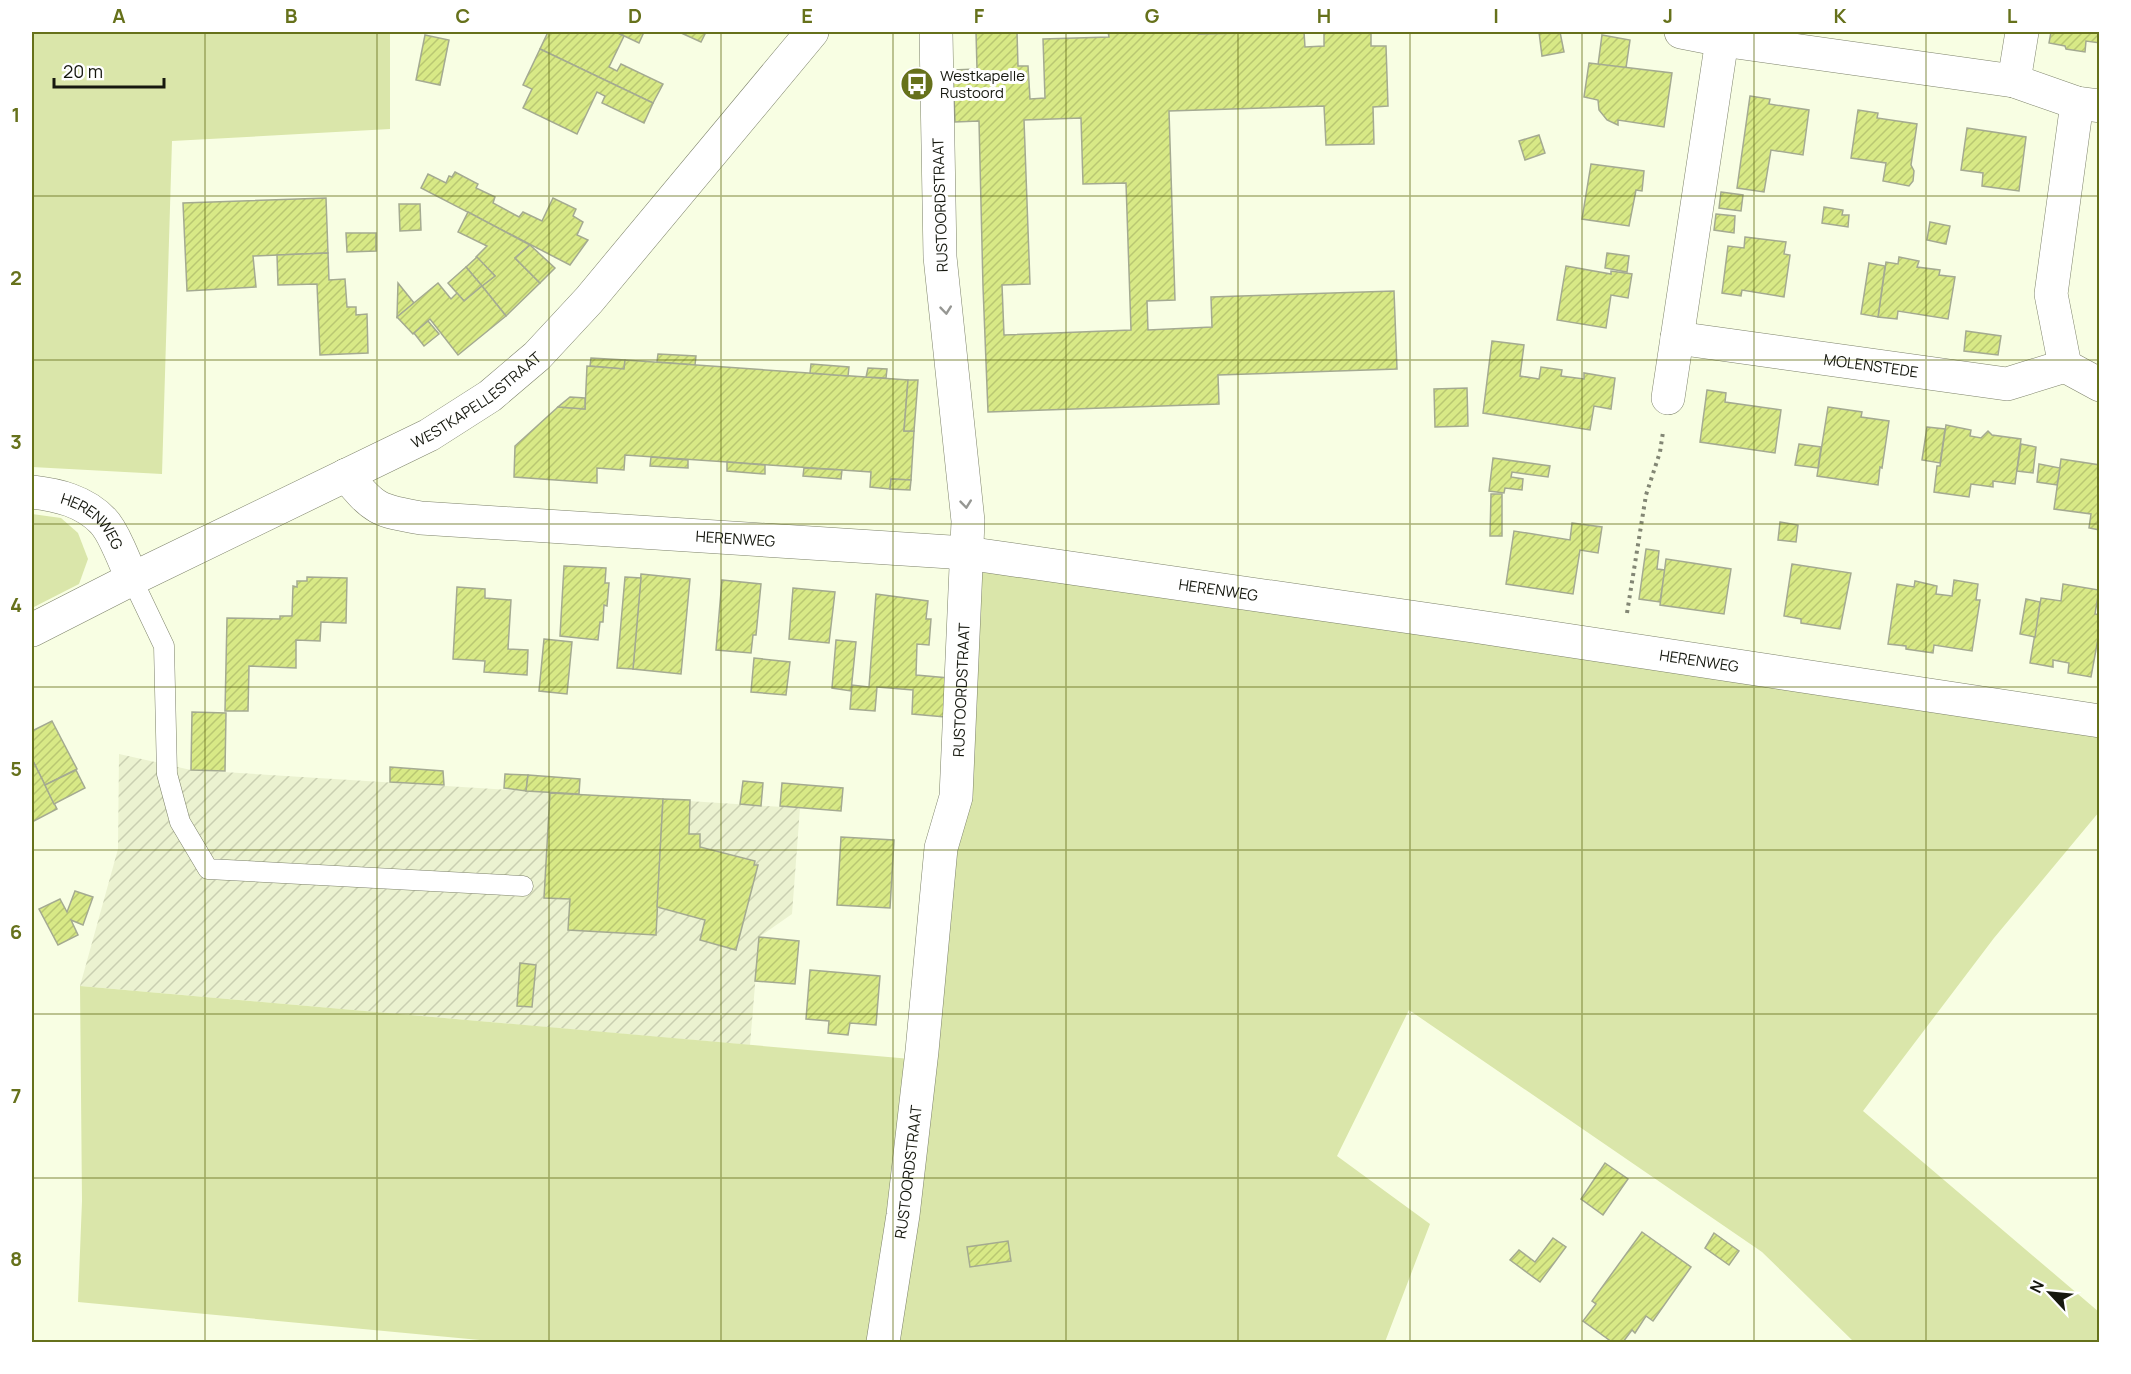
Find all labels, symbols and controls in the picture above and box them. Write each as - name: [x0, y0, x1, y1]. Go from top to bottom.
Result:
- text: A: [112, 2, 126, 29]
- text: B: [285, 2, 298, 29]
- text: C: [456, 2, 470, 29]
- text: D: [628, 2, 642, 29]
- text: E: [801, 2, 813, 29]
- text: F: [974, 2, 985, 29]
- text: G: [1145, 2, 1160, 29]
- text: H: [1317, 2, 1331, 29]
- text: I: [1493, 2, 1499, 29]
- text: J: [1663, 2, 1673, 29]
- text: K: [1834, 2, 1847, 29]
- text: L: [2007, 2, 2018, 29]
- scale bar: [54, 51, 164, 89]
- text: 20 m: [63, 59, 103, 83]
- place label: Westkapelle Rustoord: [940, 65, 1025, 103]
- bus stop icon: Westkapelle Rustoord: [899, 66, 935, 102]
- text: 1: [12, 101, 20, 128]
- street label: RUSTOORDSTRAAT: [927, 138, 953, 272]
- text: 2: [10, 264, 22, 291]
- one-way arrow: [939, 306, 952, 315]
- street label: WESTKAPELLESTRAAT: [407, 347, 546, 453]
- street label: MOLENSTEDE: [1822, 348, 1920, 382]
- text: 3: [10, 428, 22, 455]
- street label: HERENWEG: [58, 487, 129, 553]
- one-way arrow: [959, 500, 972, 509]
- street label: HERENWEG: [695, 525, 776, 551]
- street label: HERENWEG: [1177, 573, 1260, 605]
- text: 4: [10, 591, 22, 618]
- street label: RUSTOORDSTRAAT: [947, 622, 974, 757]
- street label: HERENWEG: [1658, 644, 1741, 677]
- text: 5: [10, 755, 22, 782]
- text: 6: [10, 918, 22, 945]
- text: 7: [11, 1082, 21, 1109]
- street label: RUSTOORDSTRAAT: [889, 1104, 926, 1240]
- text: 8: [10, 1245, 22, 1272]
- north arrow: [2020, 1263, 2080, 1323]
- text: N: [2024, 1276, 2049, 1296]

